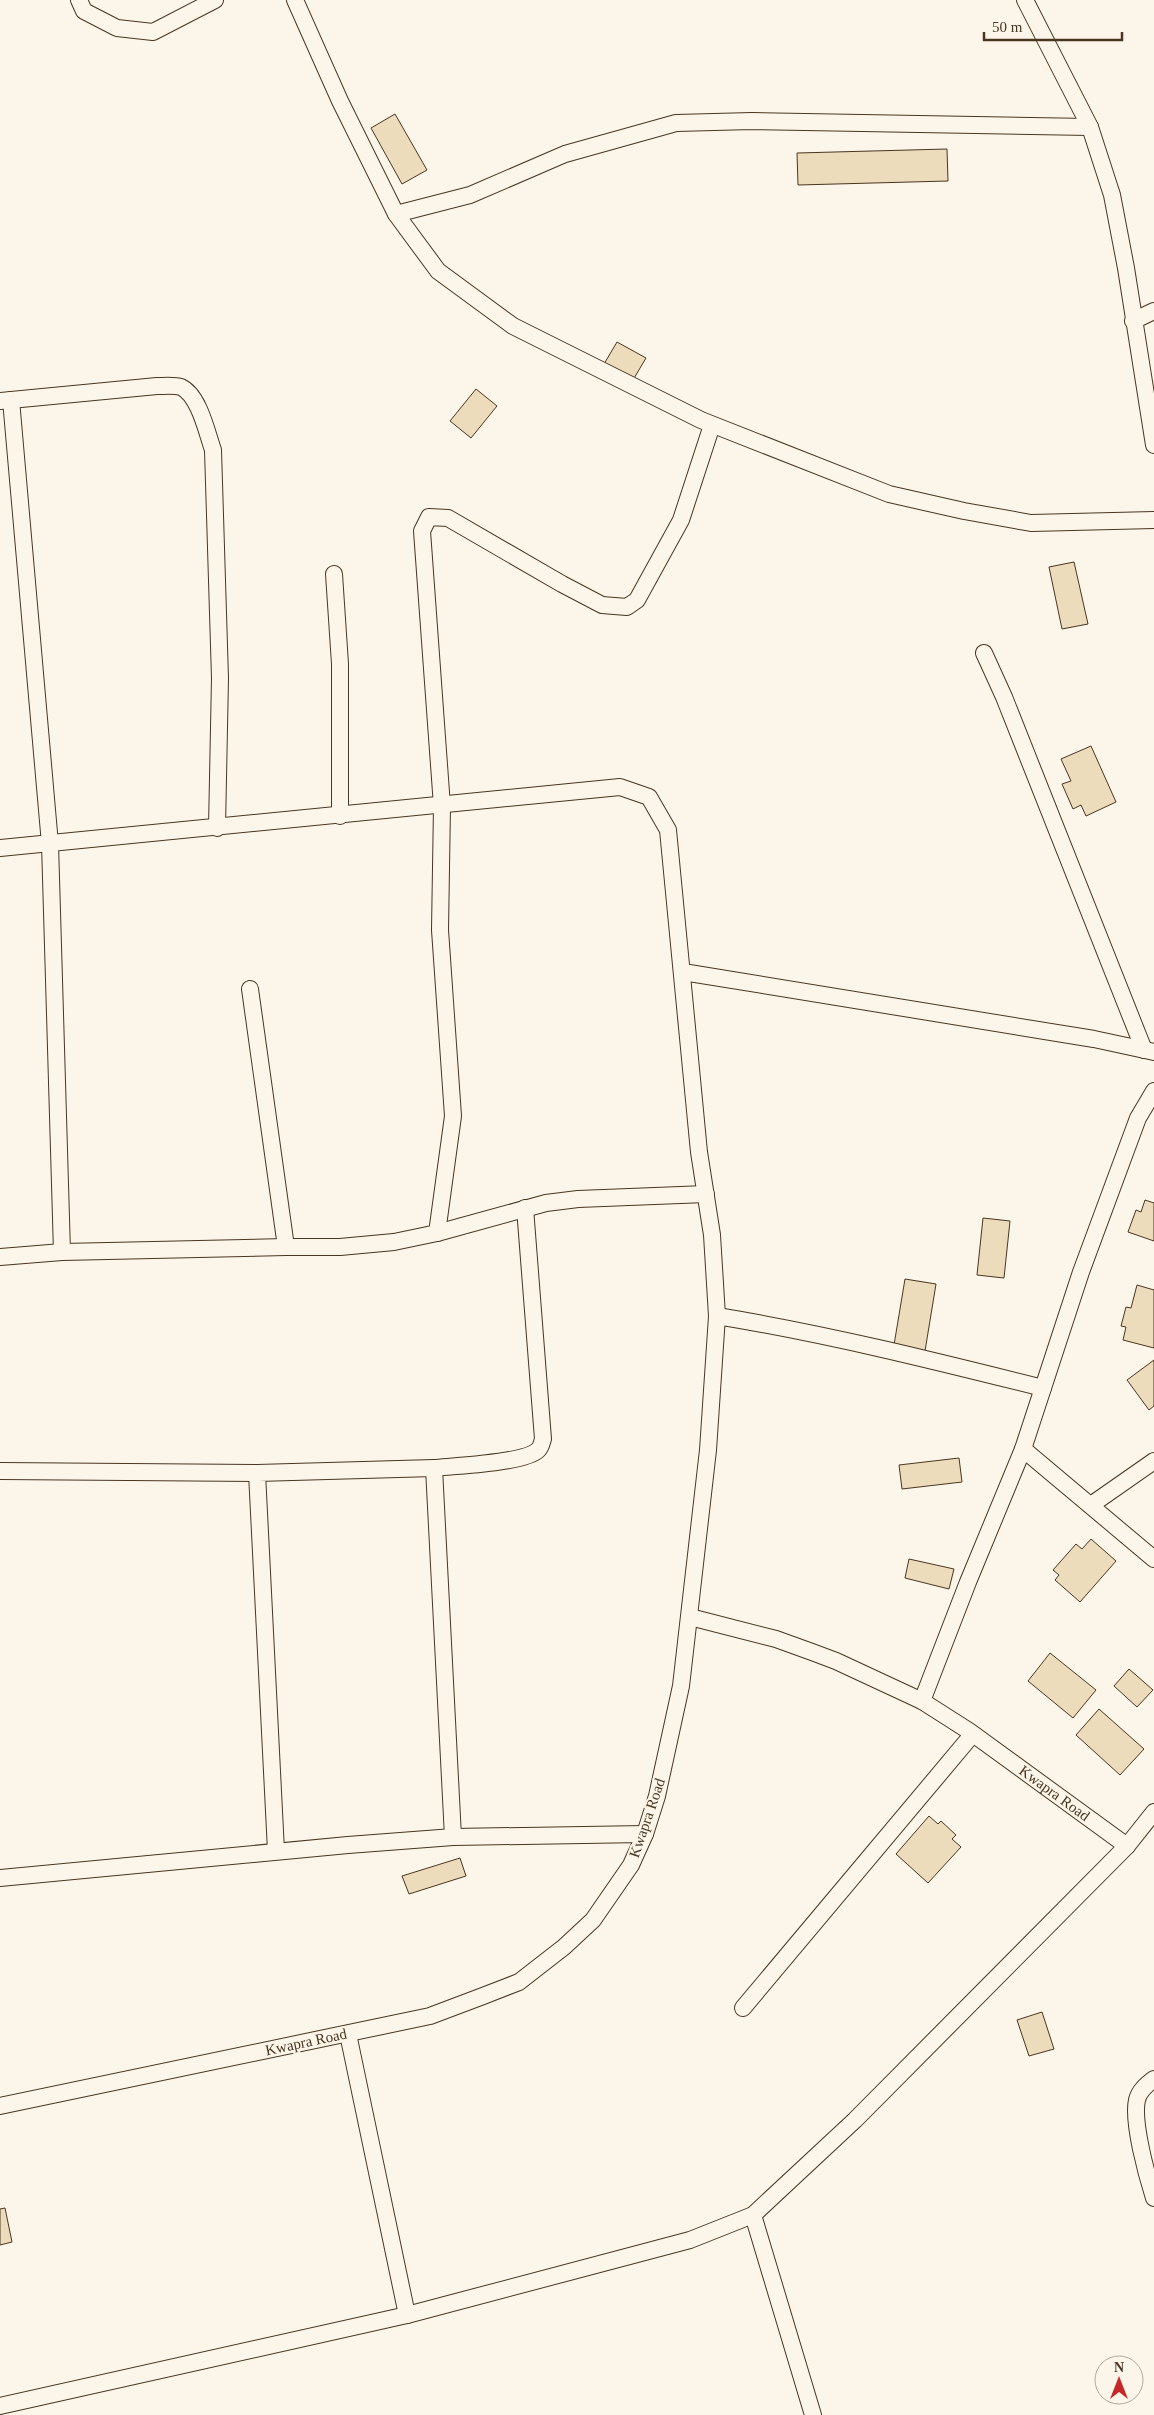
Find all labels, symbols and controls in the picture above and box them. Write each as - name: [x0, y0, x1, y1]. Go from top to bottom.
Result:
- scale bar: [984, 10, 1122, 42]
- text: 50 m: [992, 19, 1023, 35]
- street label: Kwapra Road: [1016, 1762, 1093, 1824]
- street label: Kwapra Road: [626, 1776, 668, 1860]
- street label: Kwapra Road: [264, 2025, 349, 2058]
- north arrow: [1094, 2355, 1144, 2405]
- text: N: [1114, 2360, 1124, 2375]

